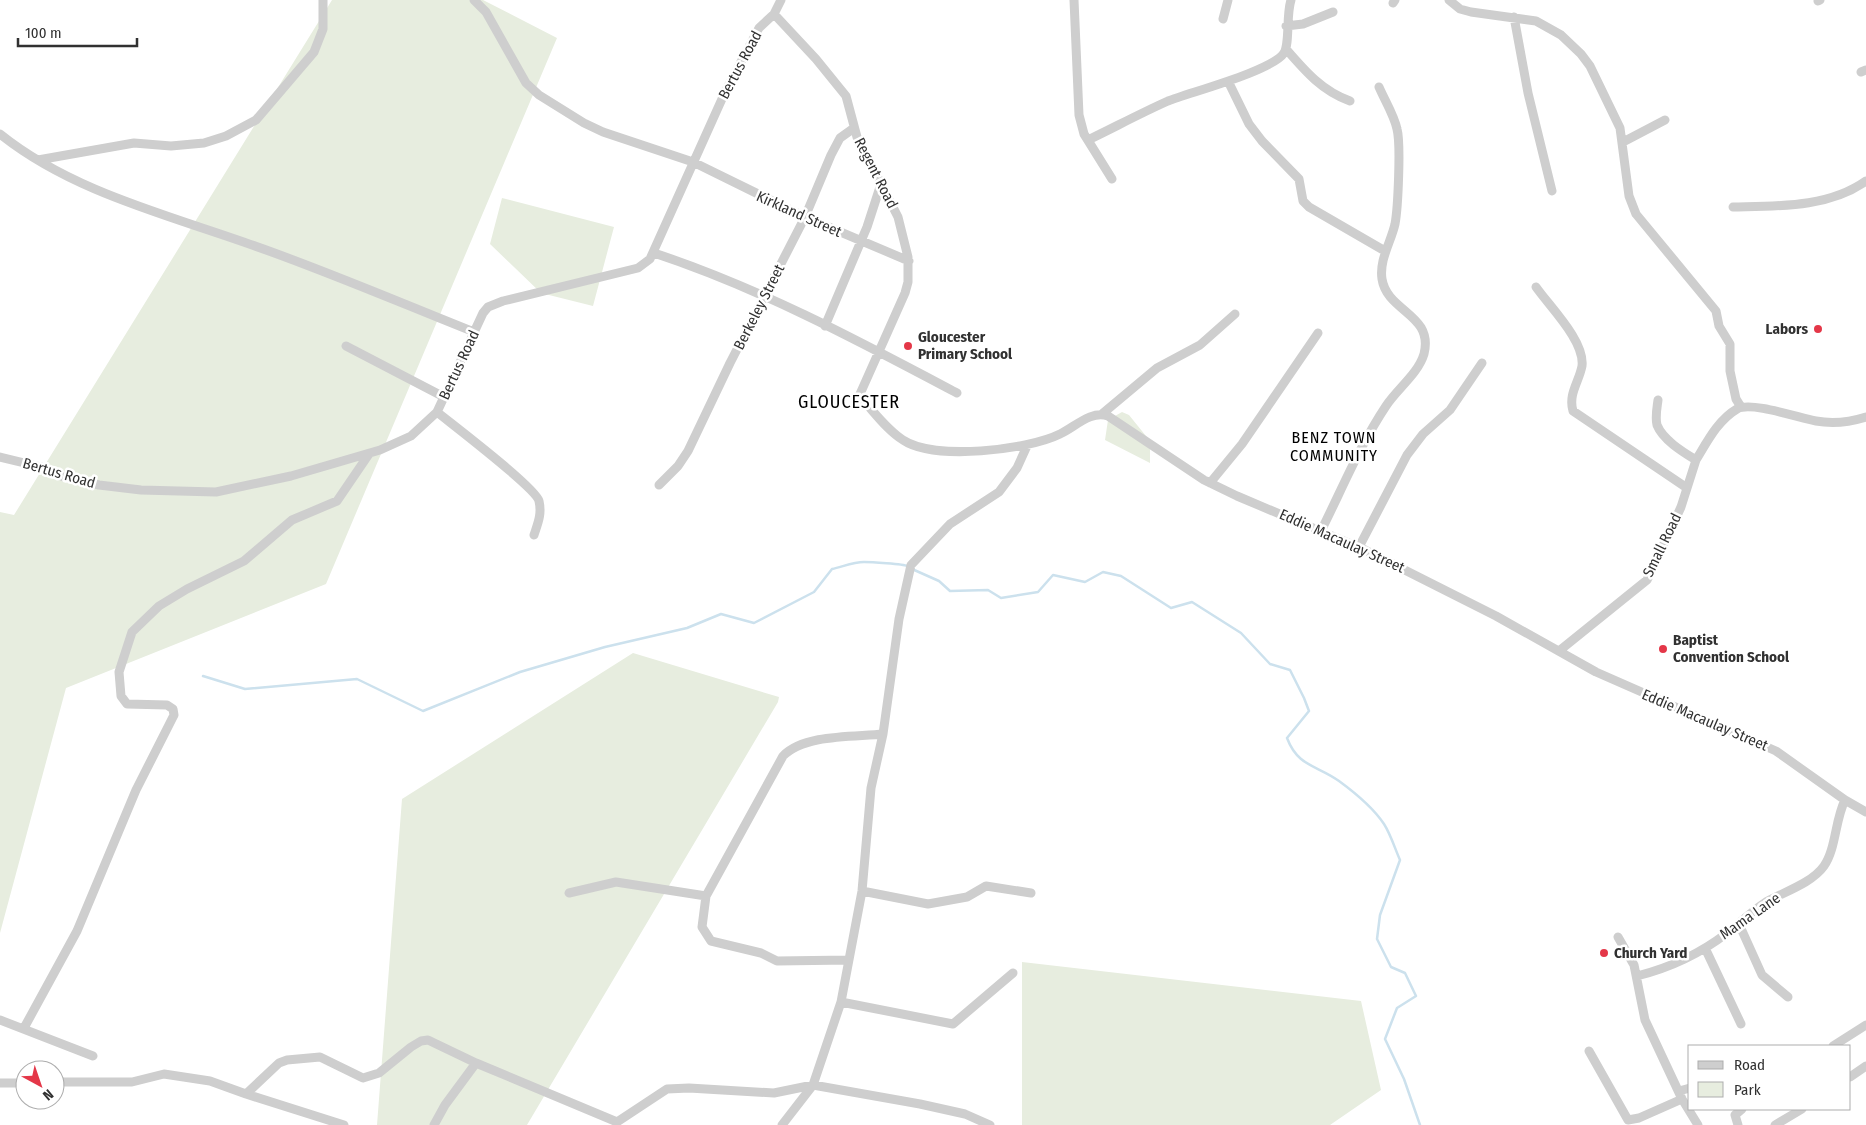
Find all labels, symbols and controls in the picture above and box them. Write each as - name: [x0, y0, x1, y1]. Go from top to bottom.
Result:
- scale bar: [18, 15, 136, 47]
- text: 100 m: [25, 24, 62, 42]
- street label: Bertus Road: [715, 28, 765, 102]
- street label: Regent Road: [850, 135, 902, 211]
- street label: Kirkland Street: [754, 187, 845, 241]
- street label: Berkeley Street: [730, 261, 788, 353]
- place label: Labors: [1766, 320, 1808, 338]
- marker: Labors: [1812, 323, 1824, 335]
- street label: Bertus Road: [435, 327, 483, 403]
- place label: Gloucester Primary School: [918, 328, 1013, 363]
- marker: Gloucester Primary School: [902, 340, 914, 352]
- district label: GLOUCESTER: [798, 391, 900, 413]
- district label: BENZ TOWN COMMUNITY: [1290, 428, 1378, 465]
- street label: Bertus Road: [21, 454, 97, 492]
- street label: Eddie Macaulay Street: [1277, 505, 1407, 577]
- street label: Small Road: [1639, 510, 1685, 580]
- place label: Baptist Convention School: [1673, 631, 1790, 666]
- marker: Baptist Convention School: [1657, 643, 1669, 655]
- street label: Eddie Macaulay Street: [1639, 685, 1771, 755]
- street label: Mama Lane: [1716, 889, 1784, 943]
- place label: Church Yard: [1614, 944, 1688, 962]
- marker: Church Yard: [1598, 947, 1610, 959]
- legend: [1688, 1045, 1851, 1110]
- text: Road: [1734, 1056, 1765, 1074]
- north arrow: [15, 1060, 65, 1110]
- text: Park: [1734, 1081, 1761, 1099]
- text: N: [39, 1085, 57, 1104]

